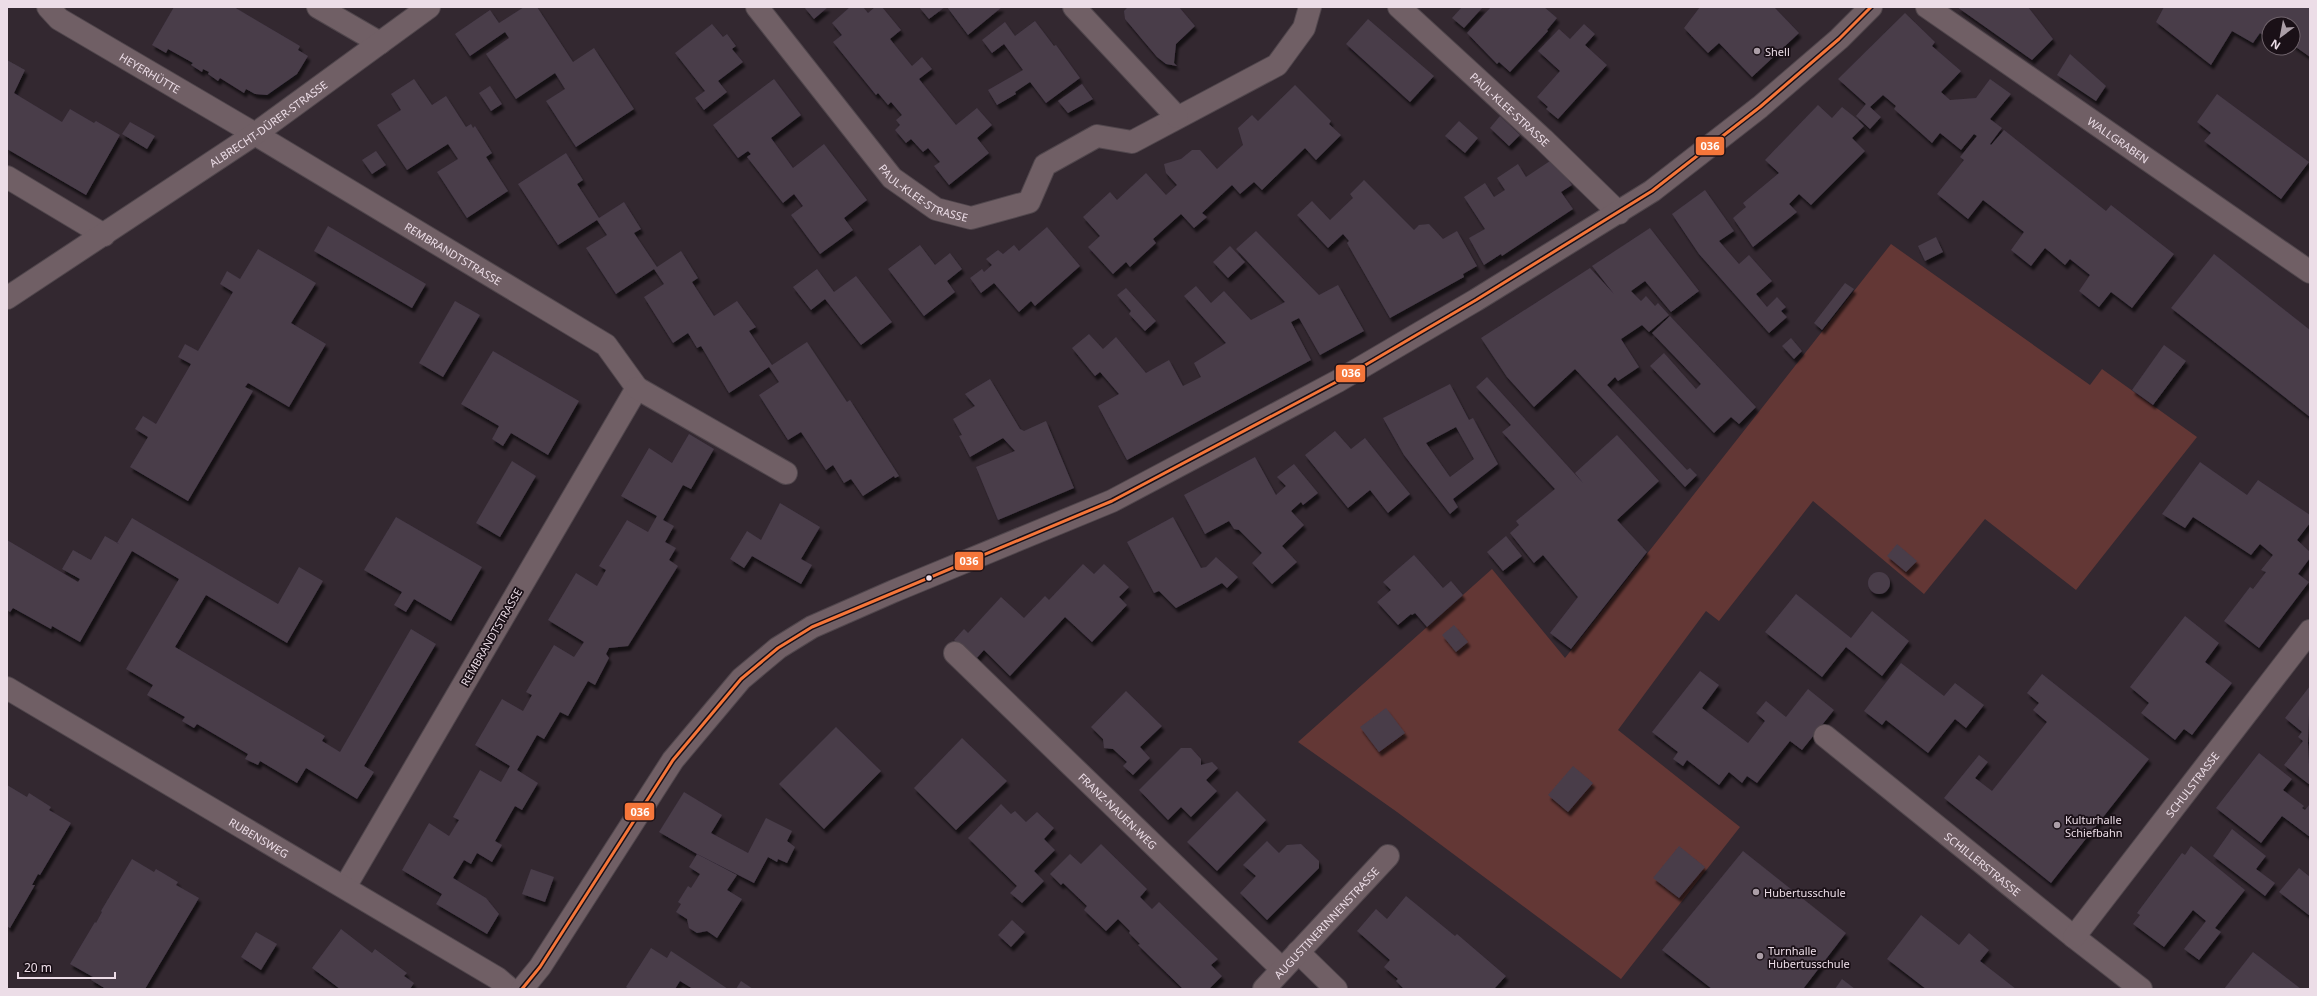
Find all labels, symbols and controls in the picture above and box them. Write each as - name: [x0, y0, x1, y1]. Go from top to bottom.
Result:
- north arrow: [2261, 16, 2301, 56]
- text: N: [2268, 36, 2283, 54]
- place label: Shell: [1765, 44, 1790, 59]
- marker: Shell: [1752, 46, 1762, 56]
- street label: HEYERHÜTTE: [117, 49, 183, 96]
- street label: PAUL-KLEE-STRASSE: [1467, 69, 1553, 149]
- street label: ALBRECHT-DÜRER-STRASSE: [206, 77, 330, 170]
- street label: WALLGRABEN: [2085, 113, 2152, 166]
- line badge: 036: [1695, 136, 1725, 156]
- text: 036: [1701, 138, 1719, 153]
- street label: PAUL-KLEE-STRASSE: [876, 160, 970, 224]
- street label: REMBRANDTSTRASSE: [402, 218, 505, 288]
- line badge: 036: [1335, 364, 1366, 383]
- text: 036: [1342, 365, 1360, 380]
- line badge: 036: [954, 551, 984, 571]
- text: 036: [960, 553, 978, 568]
- unlabelled marker: [924, 573, 934, 583]
- street label: REMBRANDTSTRASSE: [457, 585, 525, 689]
- street label: SCHULSTRASSE: [2162, 748, 2222, 820]
- street label: FRANZ-NAUEN-WEG: [1076, 769, 1161, 852]
- line badge: 036: [624, 802, 655, 821]
- text: 036: [631, 804, 649, 819]
- place label: Kulturhalle Schiefbahn: [2065, 812, 2122, 840]
- street label: RUBENSWEG: [227, 814, 292, 861]
- marker: Kulturhalle Schiefbahn: [2052, 820, 2062, 830]
- street label: SCHILLERSTRASSE: [1942, 828, 2024, 899]
- street label: AUGUSTINERINNENSTRASSE: [1270, 863, 1382, 982]
- place label: Hubertusschule: [1764, 885, 1846, 900]
- marker: Hubertusschule: [1751, 887, 1761, 897]
- place label: Turnhalle Hubertusschule: [1768, 943, 1850, 971]
- marker: Turnhalle Hubertusschule: [1755, 951, 1765, 961]
- scale bar: [18, 954, 115, 980]
- text: 20 m: [24, 959, 52, 976]

